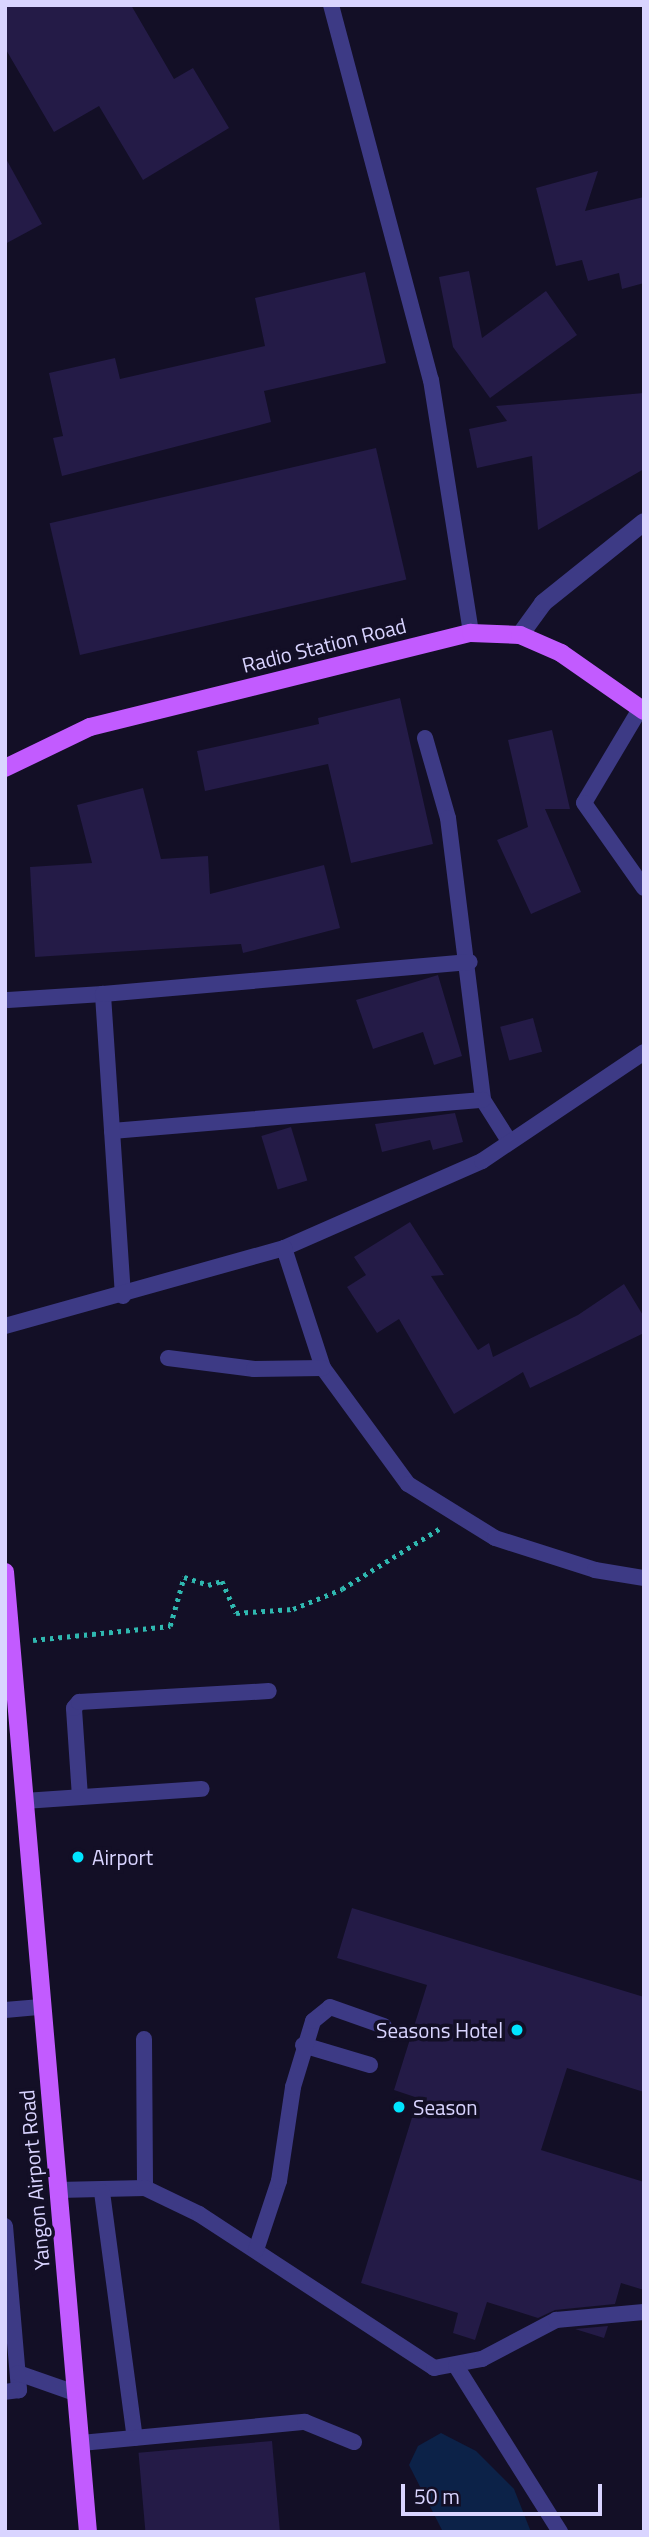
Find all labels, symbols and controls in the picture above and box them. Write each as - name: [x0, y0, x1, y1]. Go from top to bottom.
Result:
- street label: Radio Station Road: [239, 612, 409, 678]
- place label: Airport: [92, 1844, 153, 1870]
- marker: Airport: [70, 1849, 86, 1865]
- place label: Seasons Hotel: [376, 2017, 503, 2043]
- marker: Seasons Hotel: [509, 2022, 525, 2038]
- street label: Yangon Airport Road: [14, 2089, 54, 2271]
- place label: Season: [413, 2094, 478, 2120]
- marker: Season: [391, 2099, 407, 2115]
- scale bar: [404, 2470, 605, 2514]
- text: 50 m: [414, 2480, 460, 2512]

